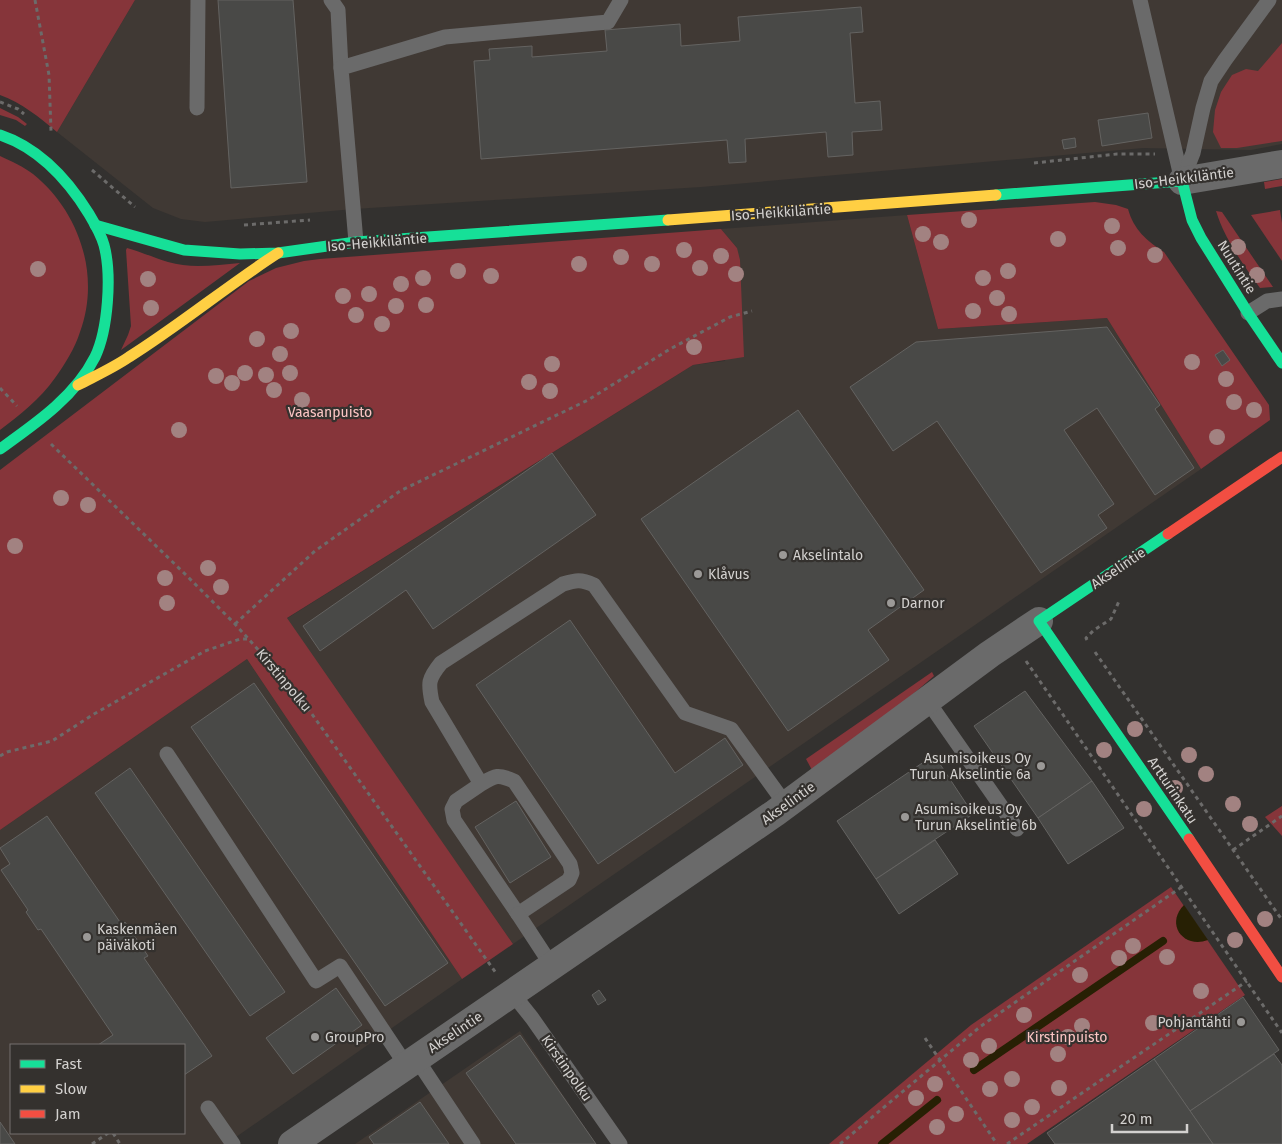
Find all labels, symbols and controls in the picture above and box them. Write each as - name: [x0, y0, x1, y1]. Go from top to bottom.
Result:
- street label: Iso-Heikkiläntie: [1133, 164, 1235, 193]
- street label: Iso-Heikkiläntie: [730, 201, 832, 224]
- street label: Iso-Heikkiläntie: [326, 230, 428, 255]
- street label: Nuutintie: [1214, 237, 1260, 297]
- park label: Vaasanpuisto: [288, 404, 372, 421]
- street label: Akselintie: [1088, 544, 1149, 593]
- place label: Akselintalo: [793, 547, 863, 564]
- marker: Akselintalo: [777, 549, 789, 561]
- place label: Klåvus: [708, 566, 750, 583]
- marker: Klåvus: [692, 568, 704, 580]
- place label: Darnor: [901, 595, 945, 612]
- marker: Darnor: [885, 597, 897, 609]
- street label: Kirstinpolku: [252, 645, 315, 715]
- place label: Asumisoikeus Oy Turun Akselintie 6a: [910, 750, 1031, 783]
- street label: Artturinkatu: [1144, 754, 1201, 827]
- marker: Asumisoikeus Oy Turun Akselintie 6a: [1035, 760, 1047, 772]
- street label: Akselintie: [758, 778, 818, 829]
- place label: Asumisoikeus Oy Turun Akselintie 6b: [915, 801, 1037, 834]
- marker: Asumisoikeus Oy Turun Akselintie 6b: [899, 811, 911, 823]
- place label: Kaskenmäen päiväkoti: [97, 921, 178, 954]
- marker: Kaskenmäen päiväkoti: [81, 931, 93, 943]
- street label: Akselintie: [425, 1008, 486, 1057]
- place label: Pohjantähti: [1157, 1014, 1231, 1031]
- marker: Pohjantähti: [1235, 1016, 1247, 1028]
- place label: GroupPro: [325, 1029, 384, 1046]
- park label: Kirstinpuisto: [1026, 1029, 1108, 1046]
- marker: GroupPro: [309, 1031, 321, 1043]
- street label: Kirstinpolku: [538, 1032, 596, 1105]
- legend: [10, 1044, 185, 1134]
- text: Fast: [55, 1055, 82, 1073]
- text: Slow: [55, 1080, 87, 1098]
- scale bar: [1112, 1102, 1187, 1134]
- text: Jam: [55, 1105, 81, 1123]
- text: 20 m: [1120, 1110, 1153, 1128]

